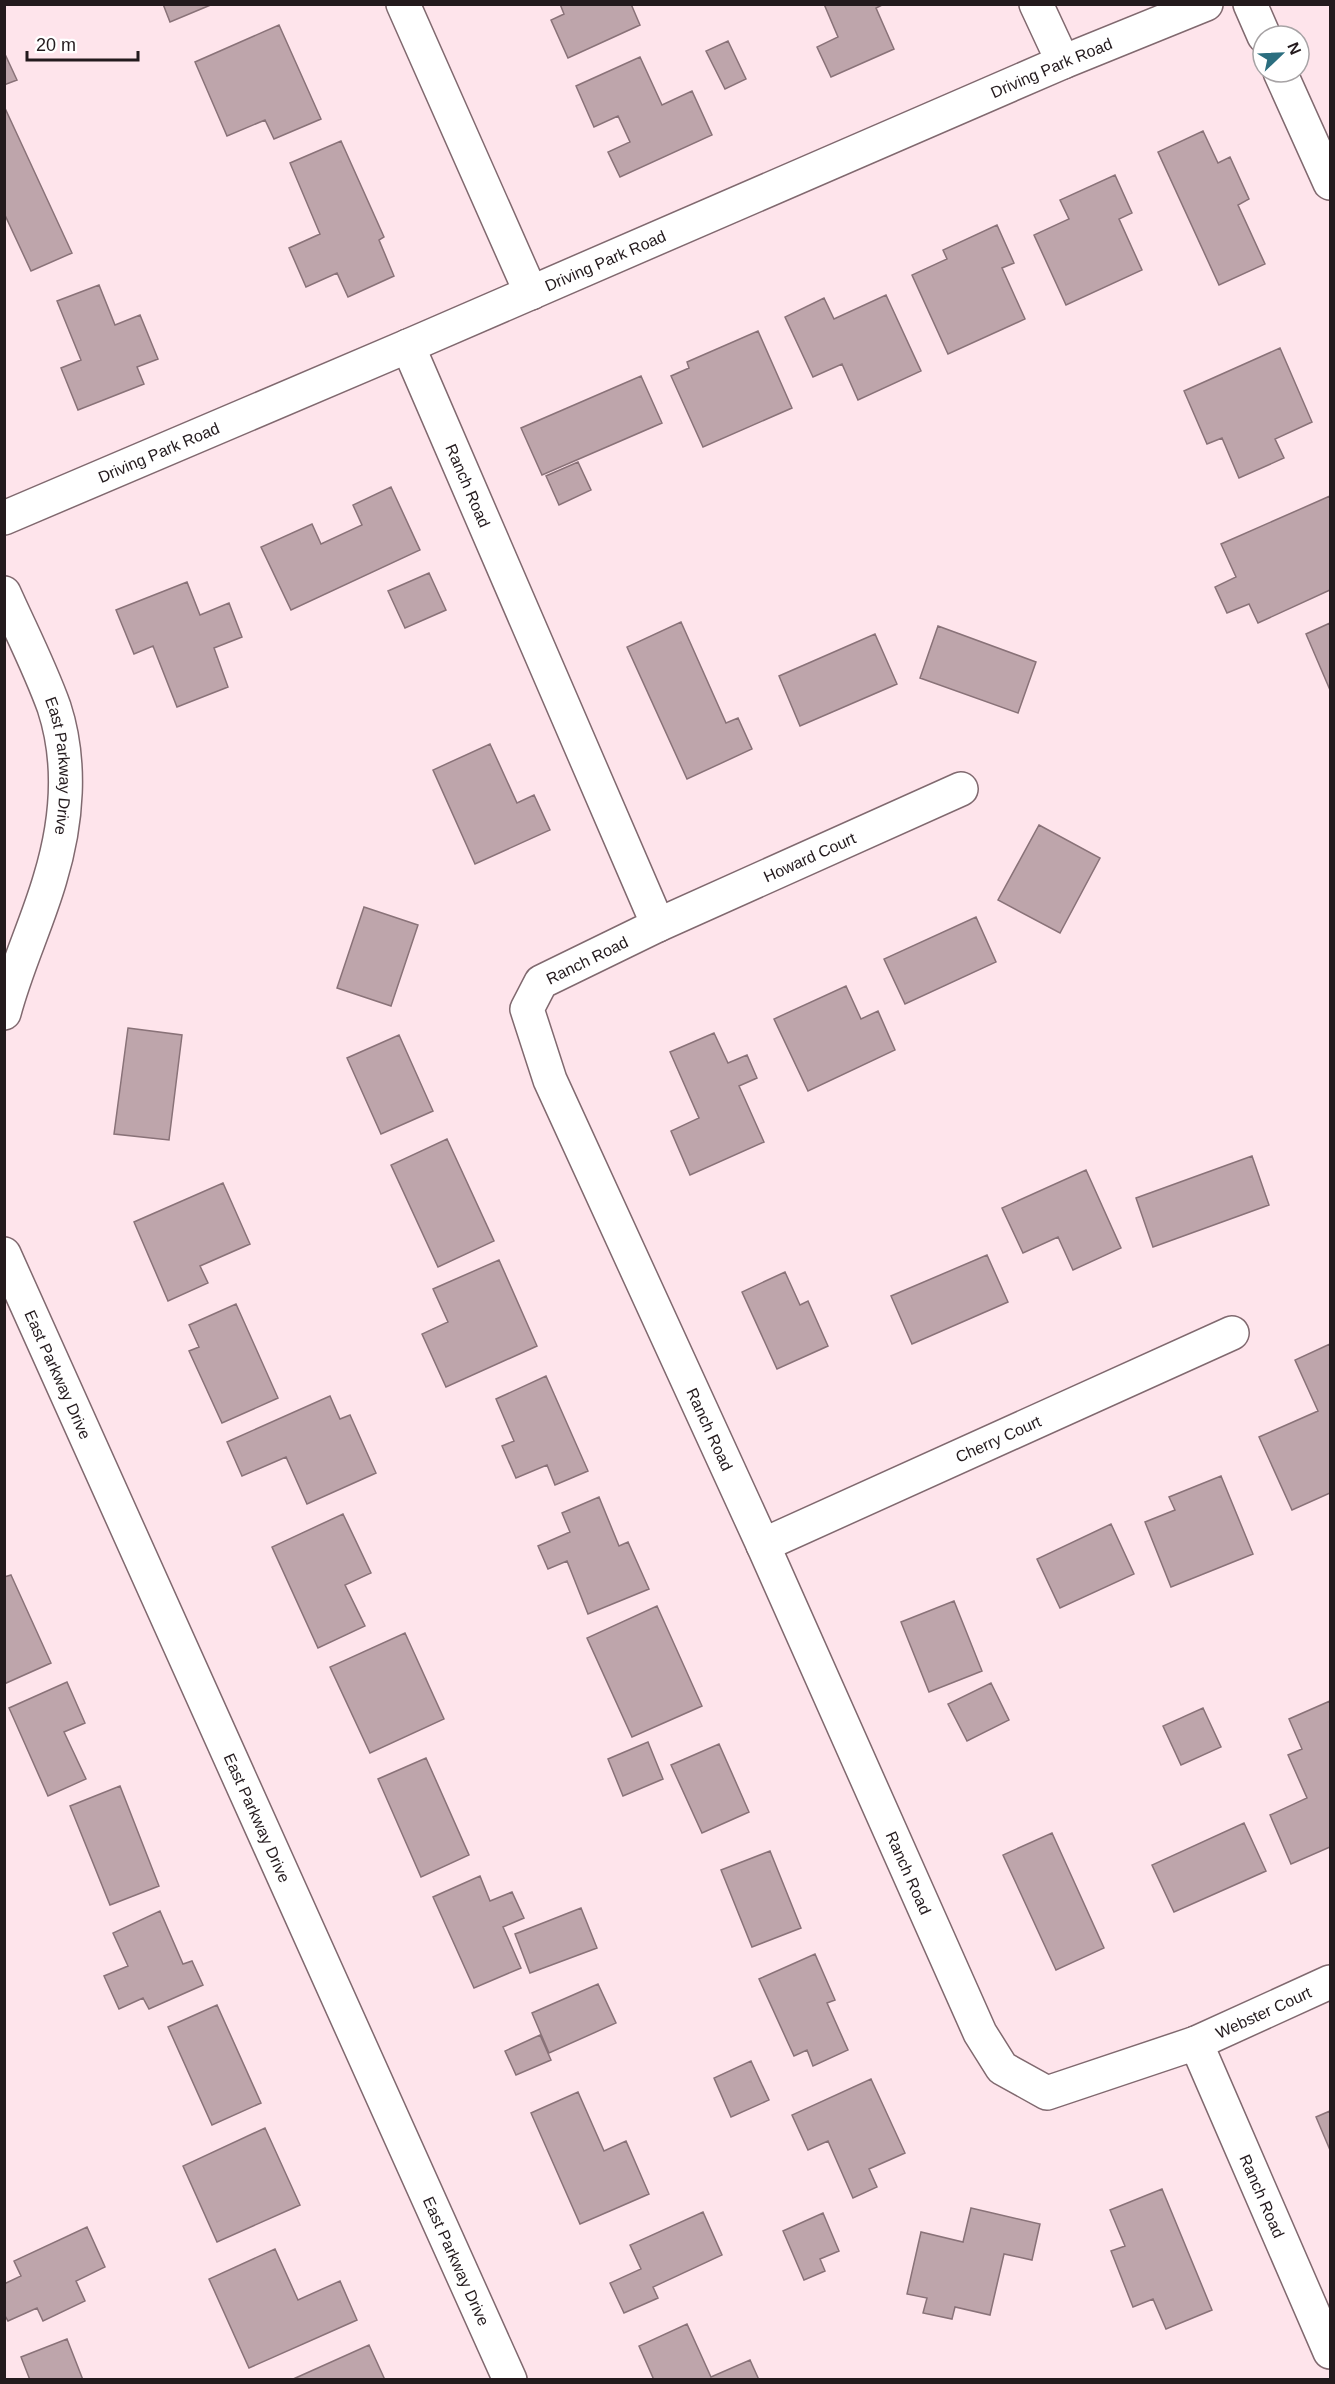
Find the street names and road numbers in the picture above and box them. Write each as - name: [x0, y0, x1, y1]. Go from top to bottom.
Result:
- street label: Driving Park Road: [988, 35, 1115, 101]
- street label: Driving Park Road: [542, 227, 668, 295]
- street label: Driving Park Road: [96, 419, 222, 486]
- street label: Ranch Road: [442, 442, 493, 530]
- street label: East Parkway Drive: [42, 695, 73, 836]
- street label: Howard Court: [761, 829, 859, 885]
- street label: Ranch Road: [544, 933, 631, 988]
- street label: East Parkway Drive: [21, 1307, 94, 1442]
- street label: Ranch Road: [683, 1385, 736, 1473]
- street label: Cherry Court: [953, 1412, 1044, 1466]
- street label: East Parkway Drive: [220, 1751, 293, 1885]
- street label: Ranch Road: [882, 1829, 934, 1917]
- street label: Webster Court: [1213, 1984, 1314, 2042]
- street label: Ranch Road: [1236, 2152, 1287, 2240]
- street label: East Parkway Drive: [420, 2194, 492, 2328]

